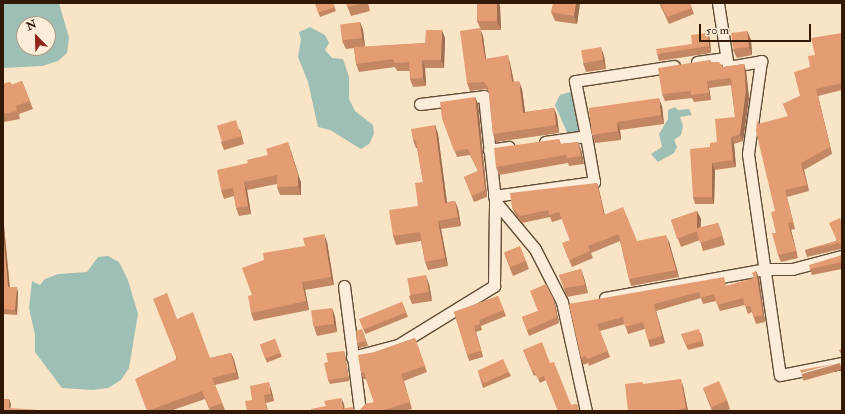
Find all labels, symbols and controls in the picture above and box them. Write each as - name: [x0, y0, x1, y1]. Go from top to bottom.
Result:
- north arrow: [16, 16, 56, 56]
- scale bar: [701, 16, 813, 42]
- text: N: [24, 18, 39, 33]
- text: 50 m: [706, 23, 729, 38]

